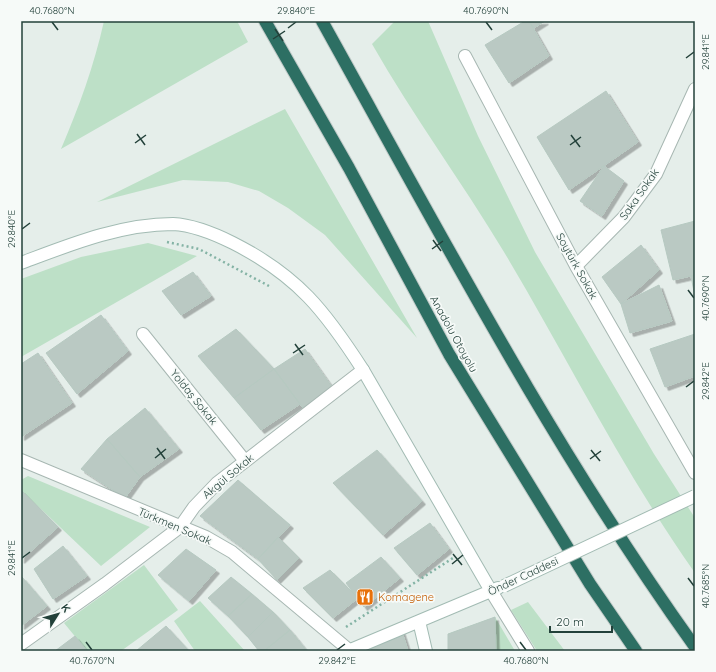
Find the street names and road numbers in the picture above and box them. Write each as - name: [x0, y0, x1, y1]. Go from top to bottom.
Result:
- street label: Saka Sokak: [616, 165, 662, 222]
- street label: Soytürk Sokak: [553, 231, 601, 302]
- street label: Anadolu Otoyolu: [427, 293, 481, 375]
- street label: Yoldaş Sokak: [167, 366, 221, 428]
- street label: Akgül Sokak: [199, 450, 257, 502]
- street label: Türkmen Sokak: [136, 504, 214, 548]
- street label: Önder Caddesi: [486, 554, 560, 598]

